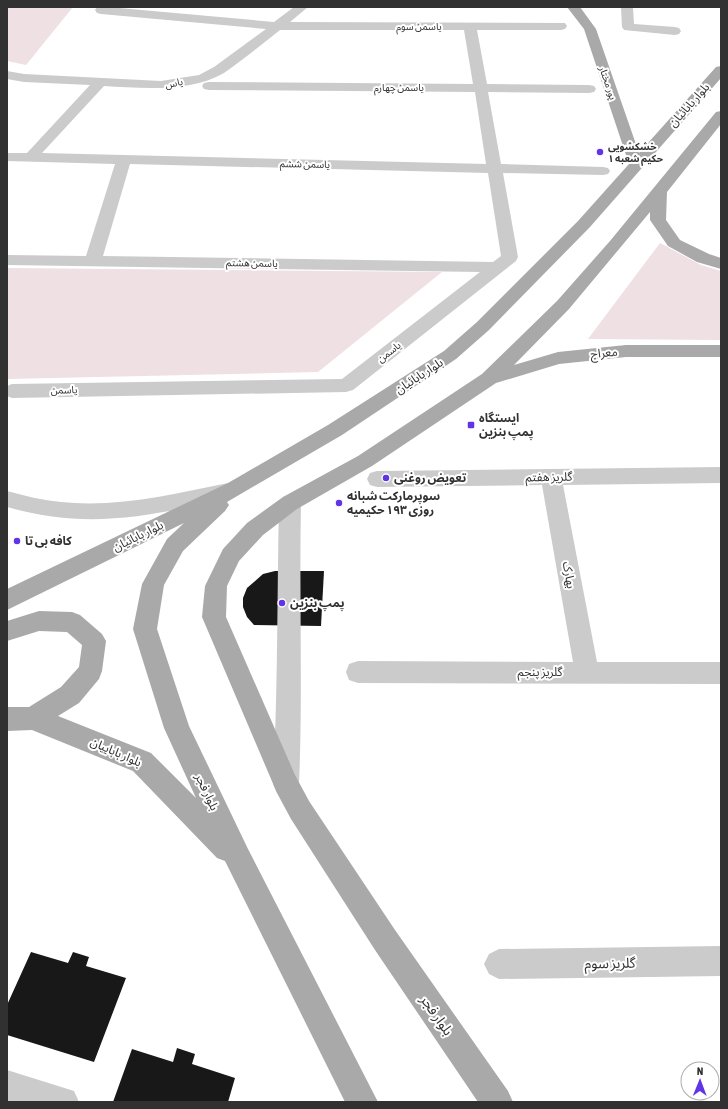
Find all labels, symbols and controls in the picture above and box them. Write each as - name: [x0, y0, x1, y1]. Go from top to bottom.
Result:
- street label: یاسمن سوم: [396, 21, 442, 35]
- street label: پور مختار: [596, 64, 619, 102]
- street label: یاس: [164, 76, 184, 90]
- street label: بلوار بابائیان: [666, 80, 712, 130]
- street label: یاسمن چهارم: [374, 82, 424, 96]
- place label: خشکشویی حکیم شعبه ۱: [608, 141, 664, 166]
- marker: خشکشویی حکیم شعبه ۱: [595, 147, 605, 157]
- street label: یاسمن ششم: [280, 158, 330, 172]
- street label: یاسمن هشتم: [226, 257, 278, 271]
- street label: یاسمن: [375, 339, 403, 365]
- street label: معراج: [590, 345, 619, 363]
- street label: بلوار بابائیان: [392, 355, 446, 397]
- street label: یاسمن: [50, 384, 78, 396]
- place label: ایستگاه پمپ بنزین: [479, 411, 534, 441]
- marker: ایستگاه پمپ بنزین: [466, 420, 476, 430]
- street label: گلریز هفتم: [525, 470, 574, 486]
- place label: تعویض روغنی: [394, 471, 467, 485]
- marker: تعویض روغنی: [381, 473, 391, 483]
- place label: سوپرمارکت شبانه روزی ۱۹۳ حکیمیه: [347, 489, 440, 517]
- marker: سوپرمارکت شبانه روزی ۱۹۳ حکیمیه: [334, 498, 344, 508]
- street label: بلوار بابائیان: [111, 518, 165, 554]
- place label: کافه بی تا: [25, 534, 72, 548]
- marker: کافه بی تا: [12, 536, 22, 546]
- street label: بهارک: [560, 560, 578, 590]
- place label: پمپ بنزین: [290, 596, 345, 612]
- marker: پمپ بنزین: [277, 598, 287, 608]
- street label: گلریز پنجم: [517, 665, 564, 681]
- street label: بلوار باباییان: [88, 734, 144, 770]
- street label: بلوار فجر: [192, 770, 222, 813]
- street label: گلریز سوم: [584, 955, 636, 974]
- street label: بلوار فجر: [416, 991, 457, 1039]
- north arrow: [680, 1061, 720, 1101]
- text: N: [697, 1065, 704, 1077]

